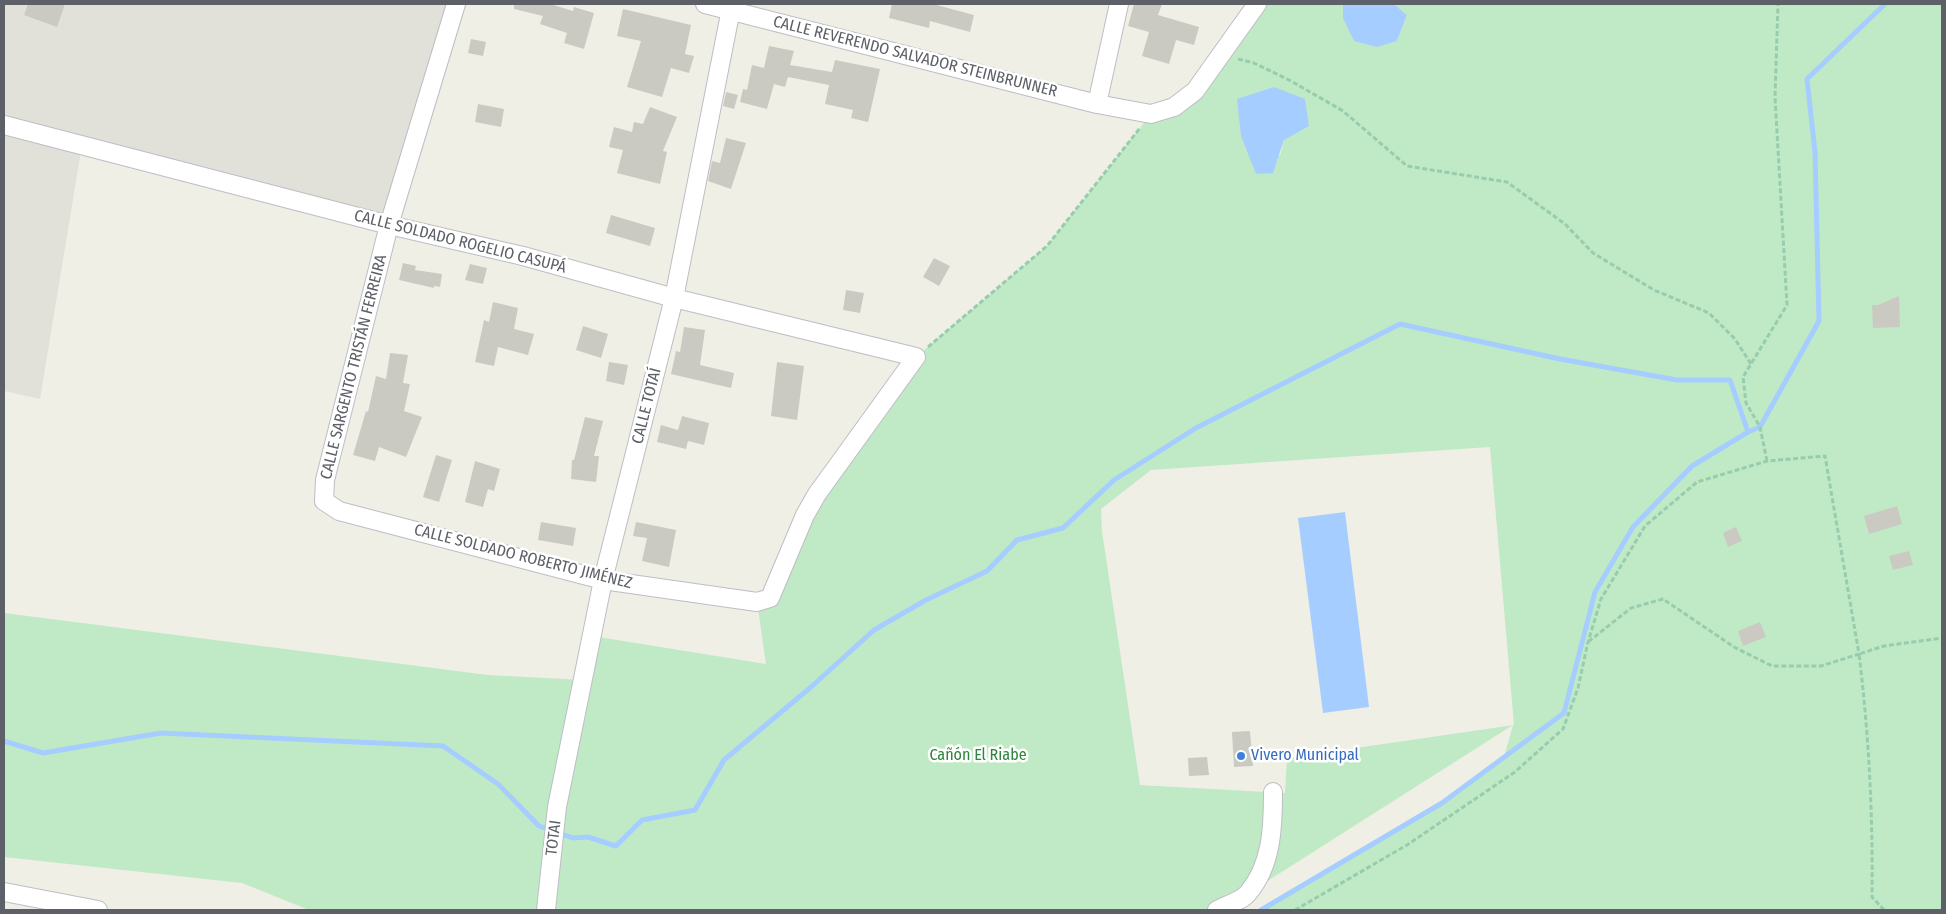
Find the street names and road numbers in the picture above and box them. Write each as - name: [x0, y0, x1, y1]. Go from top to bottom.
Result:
- street label: CALLE REVERENDO SALVADOR STEINBRUNNER: [771, 12, 1059, 102]
- street label: CALLE SOLDADO ROGELIO CASUPÁ: [352, 206, 568, 278]
- street label: CALLE SARGENTO TRISTÁN FERREIRA: [317, 253, 391, 481]
- street label: CALLE TOTAÍ: [628, 366, 666, 446]
- street label: CALLE SOLDADO ROBERTO JIMÉNEZ: [412, 521, 634, 593]
- street label: TOTAI: [542, 819, 566, 857]

